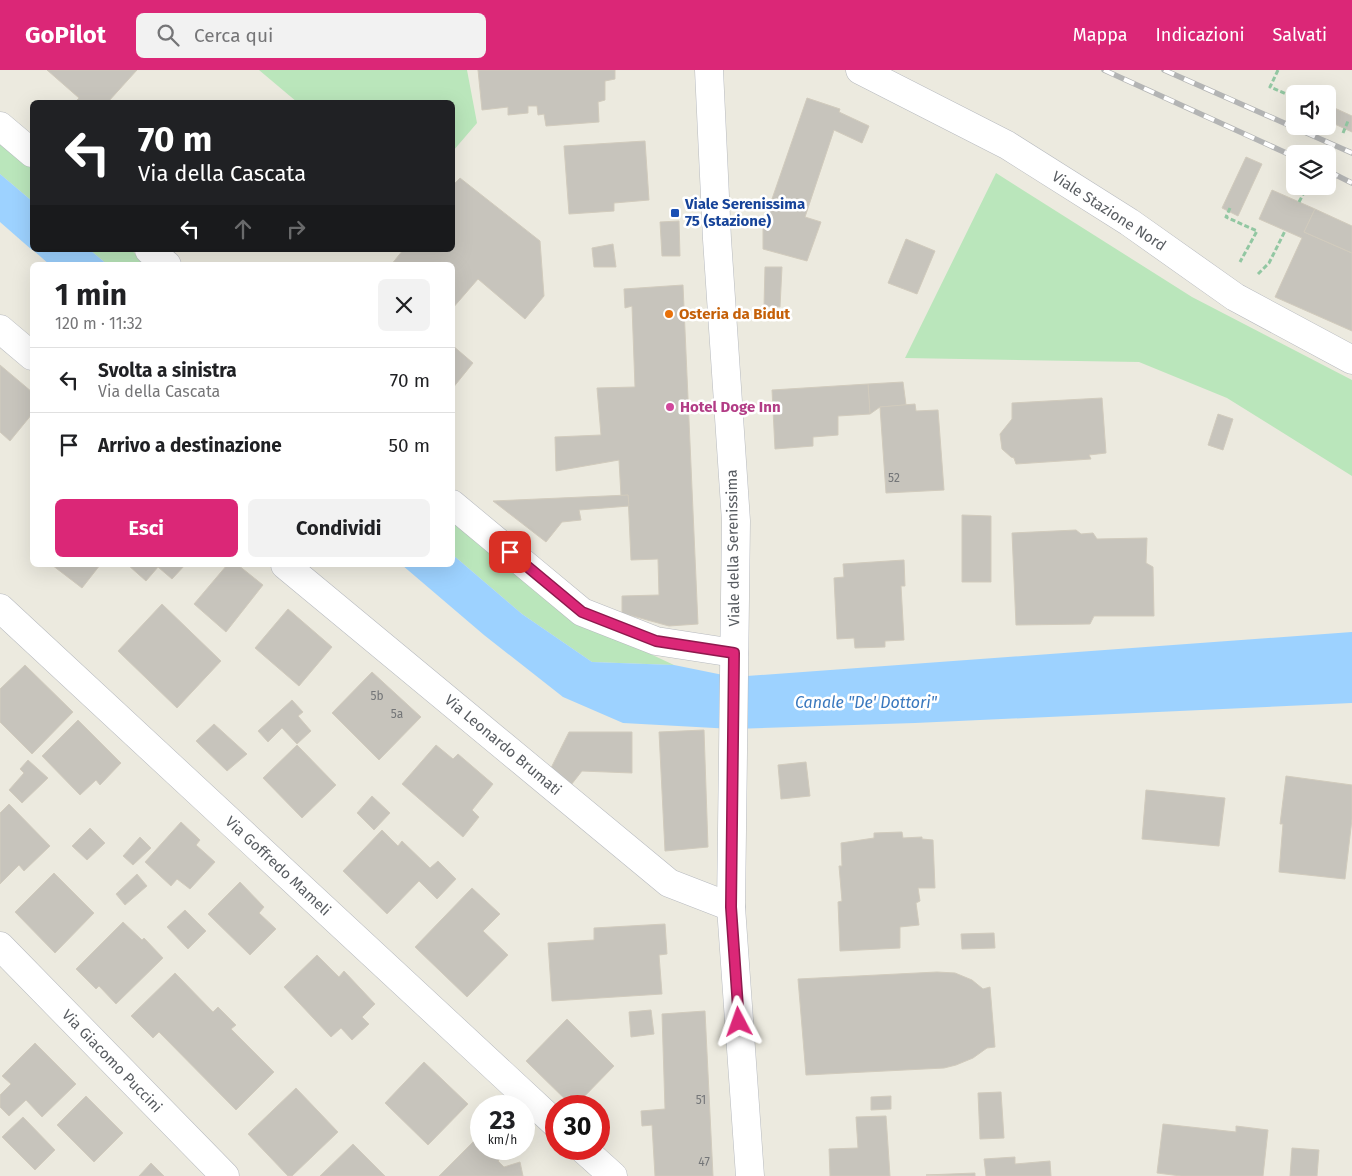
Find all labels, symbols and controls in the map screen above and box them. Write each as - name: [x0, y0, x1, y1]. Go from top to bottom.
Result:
- search box: [136, 13, 486, 58]
- text: GoPilot: [25, 21, 106, 49]
- icon: search: [154, 21, 182, 49]
- text: Cerca qui: [194, 24, 273, 47]
- text: Mappa: [1073, 24, 1128, 46]
- text: Indicazioni: [1156, 24, 1245, 46]
- text: Salvati: [1273, 24, 1327, 46]
- map controls: [1286, 85, 1336, 195]
- button: sound: [1286, 85, 1336, 135]
- text: 70 m: [138, 118, 212, 160]
- icon: left: [55, 120, 120, 185]
- button: layers: [1286, 145, 1336, 195]
- text: Via della Cascata: [138, 160, 306, 187]
- street label: Viale Stazione Nord: [1049, 167, 1169, 255]
- place label: Viale Serenissima 75 (stazione): [684, 195, 805, 230]
- marker: Viale Serenissima 75 (stazione): [669, 207, 681, 219]
- icon: left: [176, 215, 204, 243]
- icon: ahead: [229, 215, 257, 243]
- icon: right: [282, 215, 310, 243]
- text: 1 min: [55, 277, 127, 313]
- button: close: [378, 279, 430, 331]
- place label: Osteria da Bidut: [679, 305, 790, 323]
- marker: Osteria da Bidut: [663, 308, 675, 320]
- text: 120 m · 11:32: [55, 314, 142, 333]
- text: Svolta a sinistra: [98, 359, 237, 382]
- icon: left: [55, 366, 83, 394]
- text: 70 m: [390, 369, 430, 392]
- text: Via della Cascata: [98, 382, 220, 401]
- place label: Hotel Doge Inn: [680, 398, 781, 416]
- marker: Hotel Doge Inn: [664, 401, 676, 413]
- icon: arrive: [55, 431, 83, 459]
- text: Arrivo a destinazione: [98, 434, 282, 457]
- text: 50 m: [389, 434, 430, 457]
- street label: Viale della Serenissima: [723, 469, 743, 627]
- house number: 52: [888, 471, 900, 485]
- button: Esci: [55, 499, 238, 557]
- button: Condividi: [248, 499, 430, 557]
- pin: [489, 531, 531, 573]
- icon: arrive: [496, 538, 524, 566]
- house number: 5b: [370, 689, 384, 703]
- street label: Via Leonardo Brumati: [441, 691, 565, 799]
- water label: Canale "De' Dottori": [795, 693, 938, 712]
- house number: 5a: [391, 707, 403, 721]
- street label: Via Goffredo Mameli: [222, 812, 334, 920]
- position arrow: [712, 995, 764, 1047]
- street label: Via Giacomo Puccini: [58, 1006, 166, 1116]
- house number: 51: [696, 1093, 706, 1107]
- speed limit sign: 30: [545, 1095, 610, 1160]
- text: 23: [490, 1106, 515, 1136]
- text: km/h: [488, 1133, 517, 1147]
- house number: 47: [698, 1155, 710, 1169]

